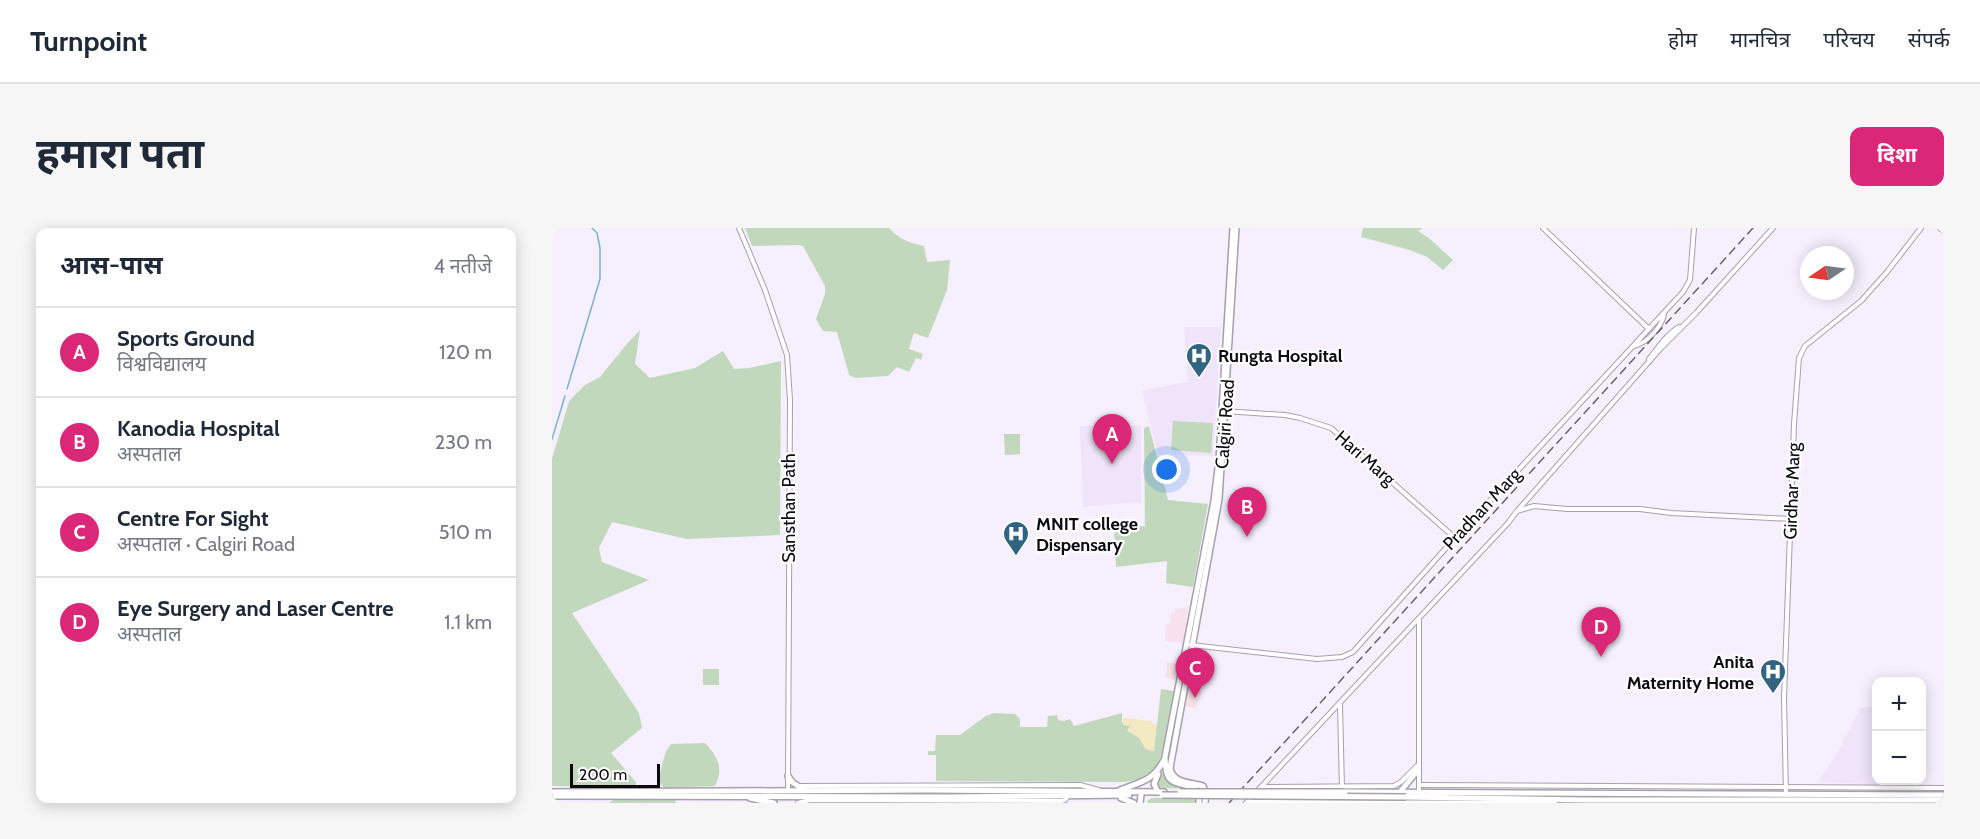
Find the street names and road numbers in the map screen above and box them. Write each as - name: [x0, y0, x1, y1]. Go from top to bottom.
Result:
- street label: Calgiri Road: [1211, 378, 1239, 470]
- street label: Hari Marg: [1330, 426, 1400, 491]
- street label: Girdhar Marg: [1779, 441, 1805, 540]
- street label: Sansthan Path: [778, 453, 800, 563]
- street label: Pradhan Marg: [1438, 463, 1526, 555]

